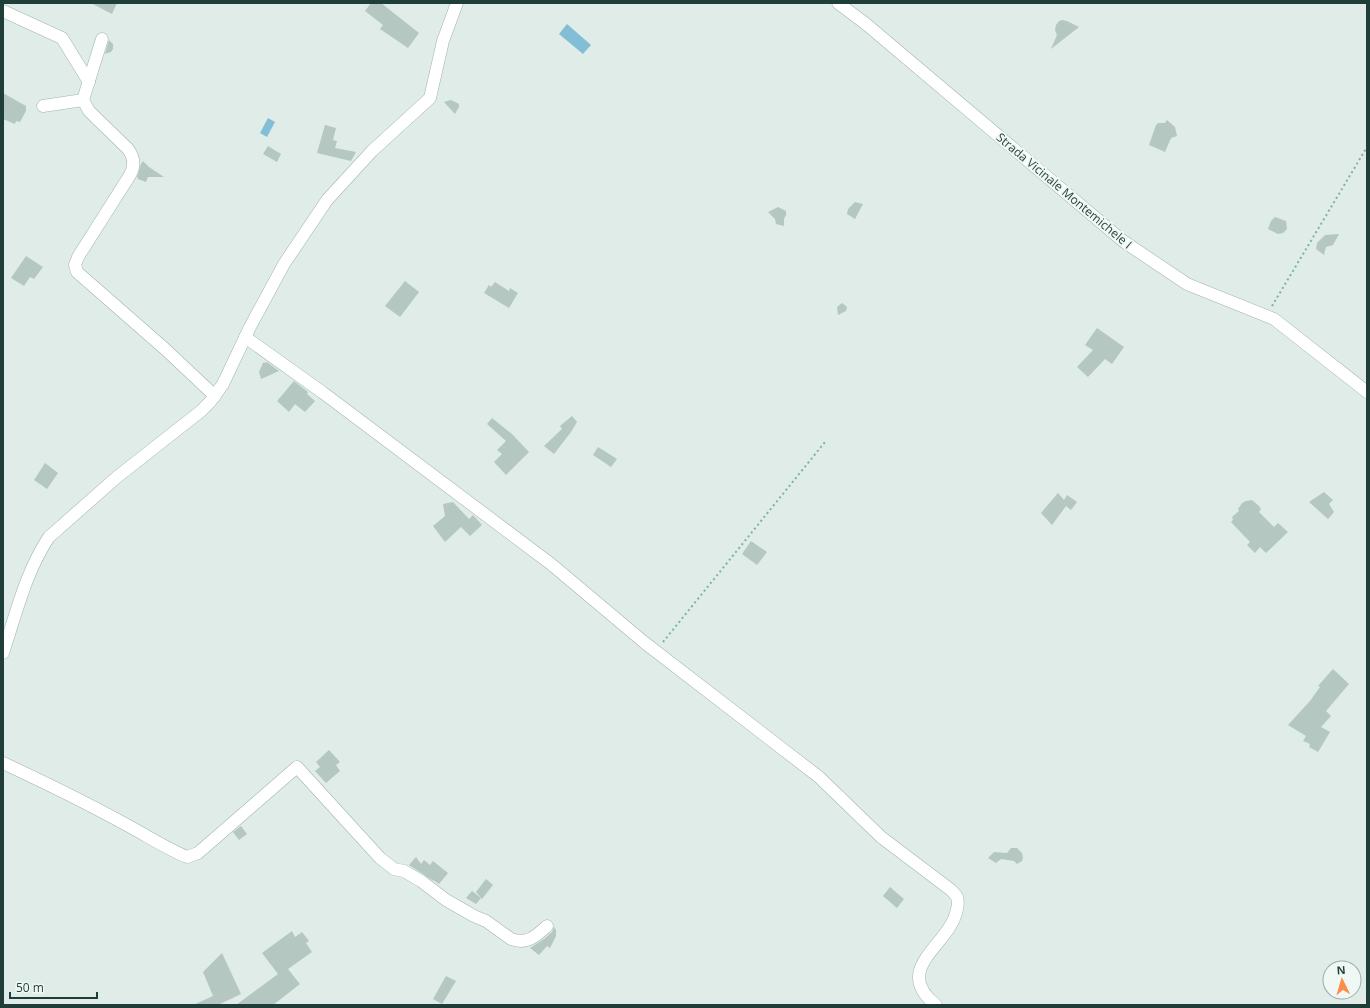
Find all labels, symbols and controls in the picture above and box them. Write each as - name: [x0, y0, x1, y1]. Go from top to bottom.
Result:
- street label: Strada Vicinale Montemichele I: [993, 129, 1136, 252]
- north arrow: [1322, 960, 1362, 1000]
- text: N: [1336, 962, 1346, 977]
- scale bar: [10, 974, 97, 1000]
- text: 50 m: [16, 979, 44, 996]

